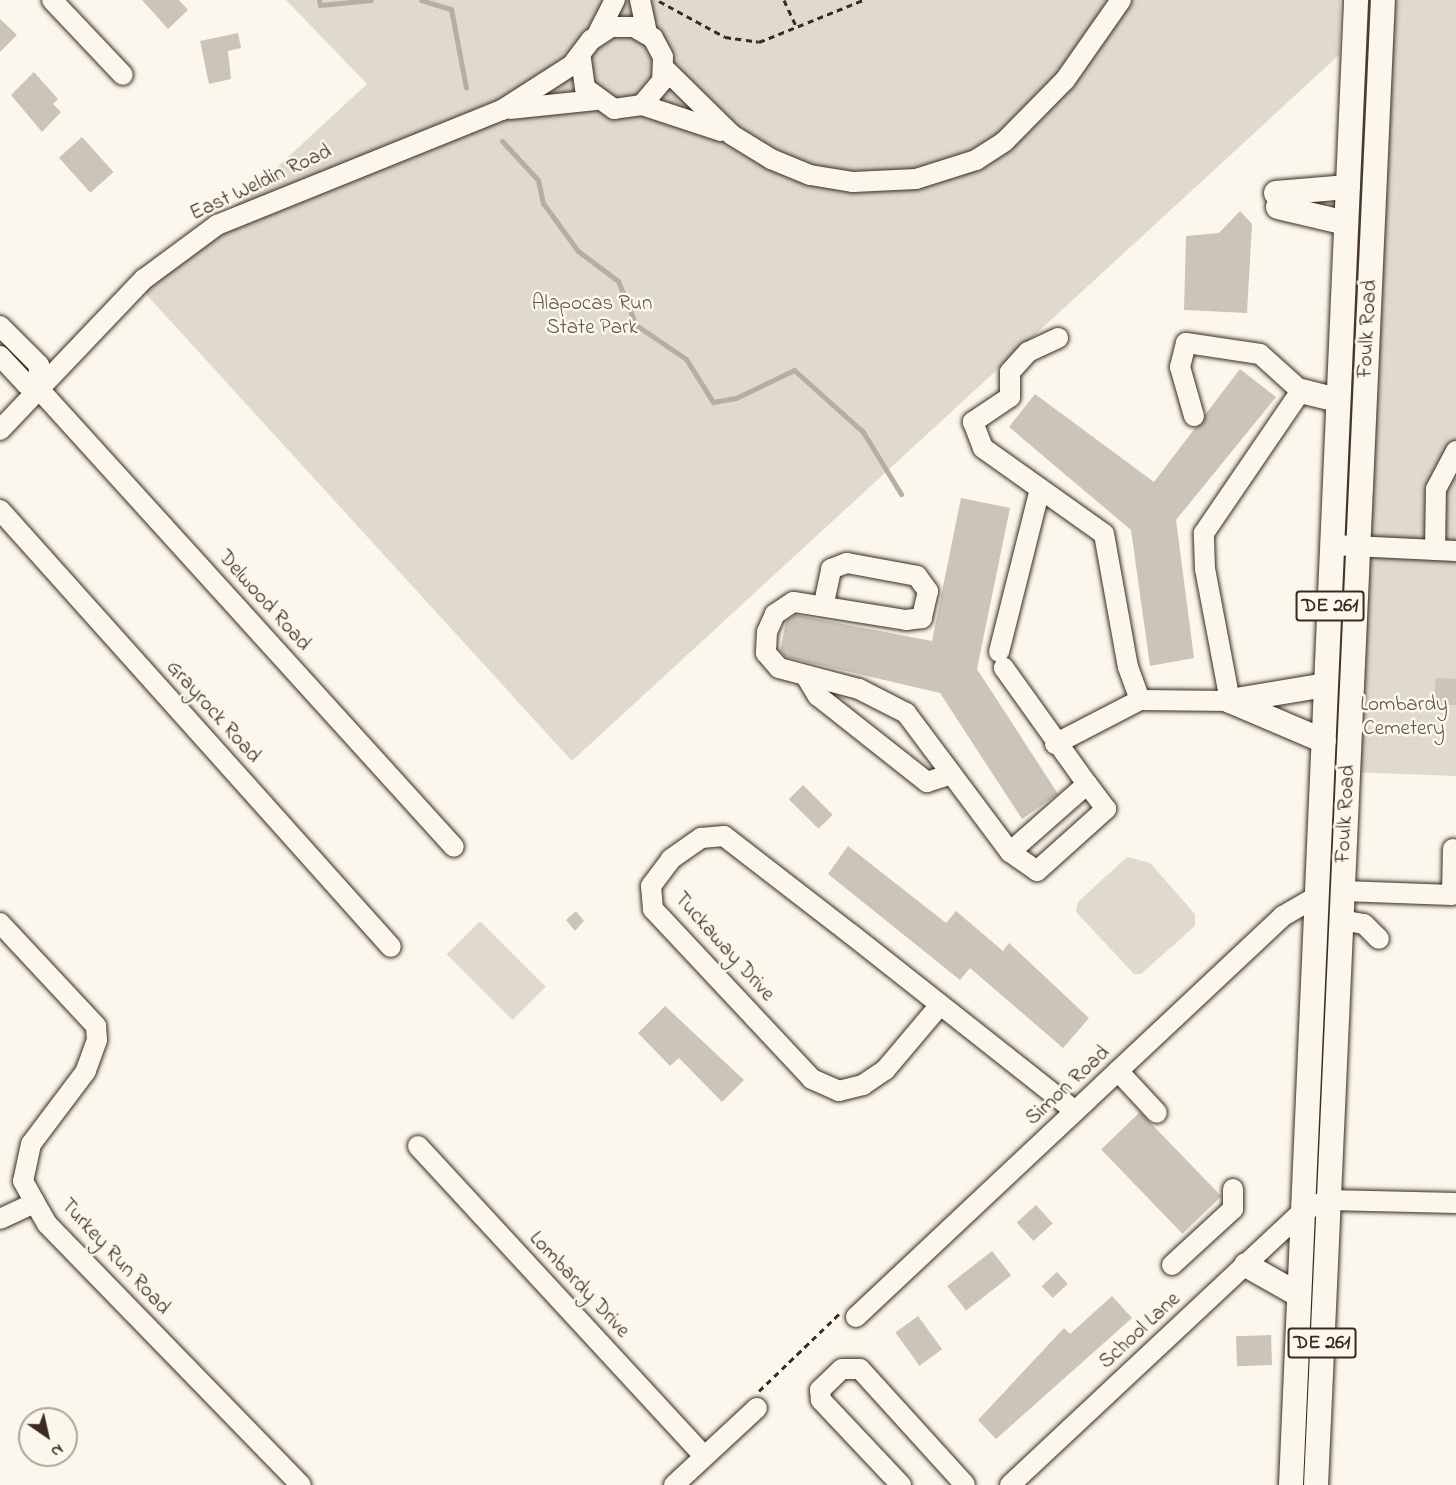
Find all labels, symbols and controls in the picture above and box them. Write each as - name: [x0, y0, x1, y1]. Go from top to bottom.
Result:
- street label: East Weldin Road: [186, 139, 336, 227]
- street label: Foulk Road: [1353, 279, 1383, 379]
- park label: Alapocas Run State Park: [532, 291, 652, 341]
- street label: Delwood Road: [212, 546, 316, 656]
- road number: DE 261: [1296, 589, 1364, 623]
- street label: Grayrock Road: [160, 655, 266, 769]
- park label: Lombardy Cemetery: [1360, 692, 1448, 742]
- street label: Foulk Road: [1331, 764, 1361, 864]
- street label: Tuckaway Drive: [668, 887, 780, 1007]
- street label: Simon Road: [1021, 1041, 1115, 1131]
- street label: Turkey Run Road: [55, 1194, 175, 1320]
- street label: Lombardy Drive: [523, 1226, 635, 1344]
- street label: School Lane: [1094, 1287, 1186, 1375]
- road number: DE 261: [1288, 1326, 1356, 1360]
- north arrow: [18, 1407, 78, 1467]
- text: N: [46, 1437, 68, 1463]

